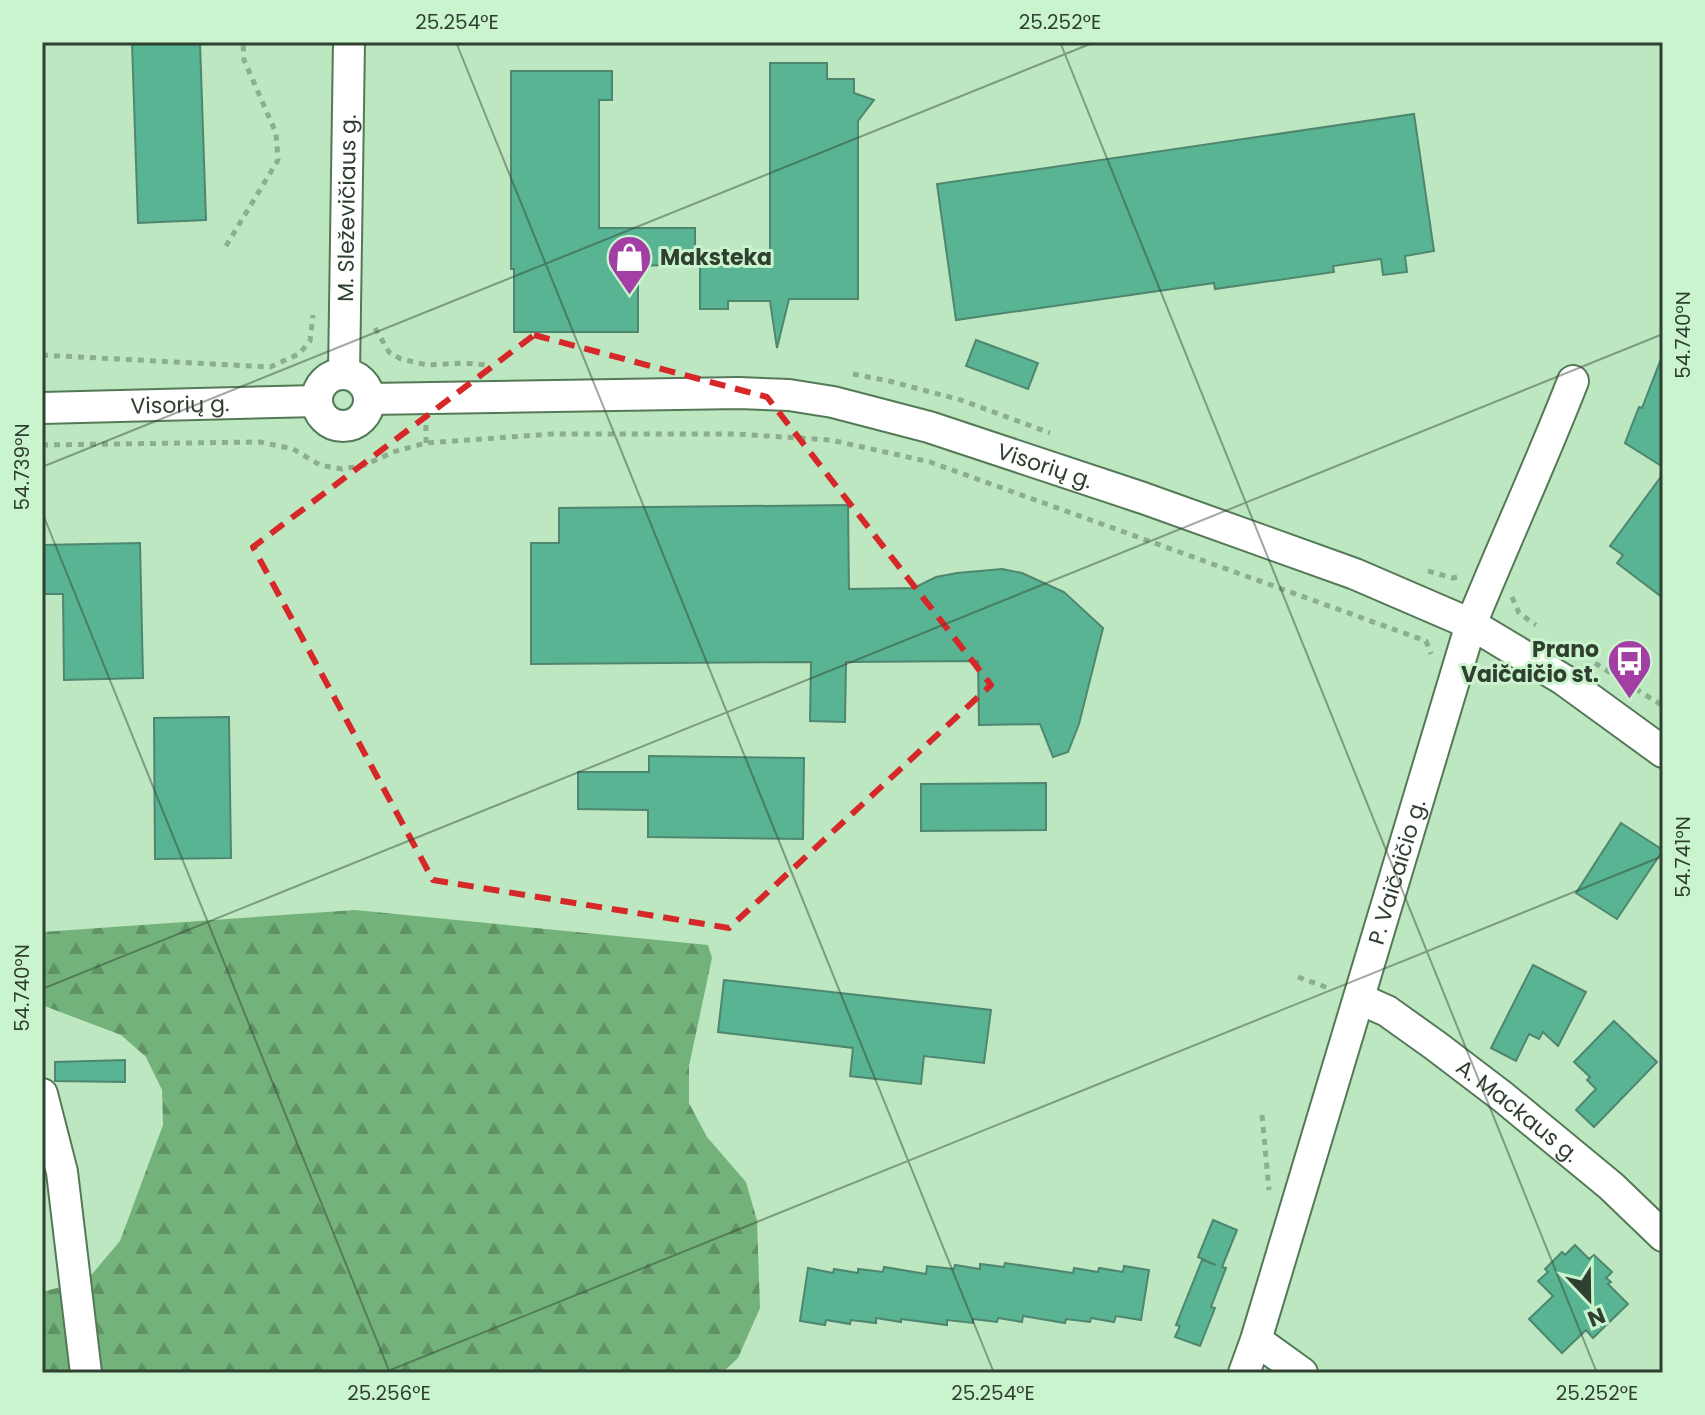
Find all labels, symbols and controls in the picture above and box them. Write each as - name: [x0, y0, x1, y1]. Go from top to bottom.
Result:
- text: 25.254°E: [415, 8, 499, 36]
- text: 25.252°E: [1019, 8, 1101, 36]
- street label: M. Sleževičiaus g.: [330, 114, 363, 302]
- shop icon: Maksteka: [605, 233, 653, 296]
- place label: Maksteka: [660, 242, 772, 273]
- text: 54.740°N: [1669, 291, 1697, 379]
- street label: Visorių g.: [130, 388, 230, 421]
- text: 54.739°N: [8, 424, 36, 510]
- street label: Visorių g.: [993, 435, 1097, 496]
- place label: Prano Vaičaičio st.: [1461, 634, 1599, 690]
- bus stop icon: Prano Vaičaičio st.: [1606, 638, 1654, 701]
- street label: P. Vaičaičio g.: [1360, 795, 1433, 948]
- text: 54.741°N: [1669, 816, 1697, 898]
- text: 54.740°N: [8, 944, 36, 1032]
- street label: A. Mackaus g.: [1450, 1051, 1586, 1169]
- north arrow: [1549, 1259, 1629, 1339]
- text: N: [1583, 1300, 1610, 1335]
- text: 25.256°E: [347, 1379, 431, 1407]
- text: 25.254°E: [951, 1379, 1035, 1407]
- text: 25.252°E: [1556, 1379, 1638, 1407]

